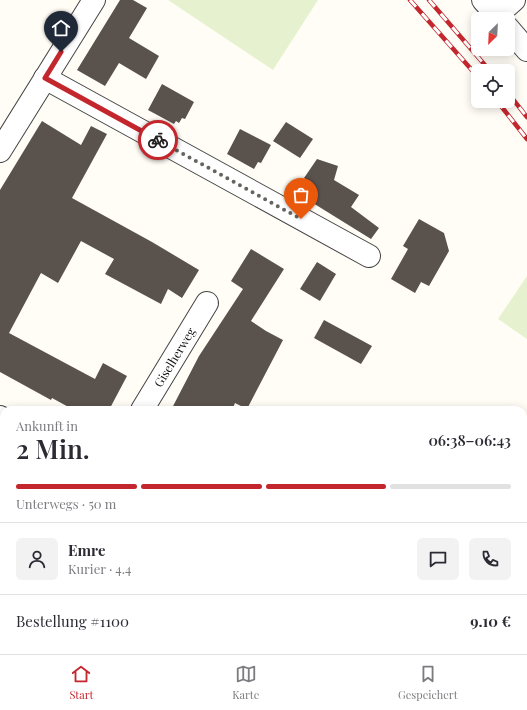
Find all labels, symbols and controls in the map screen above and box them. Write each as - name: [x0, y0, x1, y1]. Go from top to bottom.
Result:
- pin: [44, 11, 78, 52]
- north arrow: [471, 12, 515, 56]
- map controls: [471, 12, 515, 108]
- icon: home: [50, 17, 72, 39]
- button: locate: [471, 64, 515, 108]
- courier: [138, 120, 178, 160]
- icon: bike: [147, 129, 169, 151]
- pin: [284, 178, 318, 219]
- icon: bag: [290, 184, 312, 206]
- street label: Giselherweg: [150, 324, 199, 390]
- text: Ankunft in: [16, 417, 78, 434]
- text: 06:38–06:43: [428, 430, 511, 450]
- text: 2 Min.: [16, 431, 90, 466]
- text: Unterwegs · 50 m: [16, 495, 116, 512]
- button: person: [16, 538, 58, 580]
- button: chat: [417, 538, 459, 580]
- button: phone: [469, 538, 511, 580]
- text: Emre: [68, 540, 105, 560]
- text: Kurier · 4.4: [68, 560, 132, 577]
- text: Bestellung #1100: [16, 611, 129, 631]
- text: 9.10 €: [470, 611, 511, 631]
- tab: Start: [69, 663, 93, 702]
- tab: Karte: [232, 663, 259, 702]
- tab: Gespeichert: [398, 663, 458, 702]

